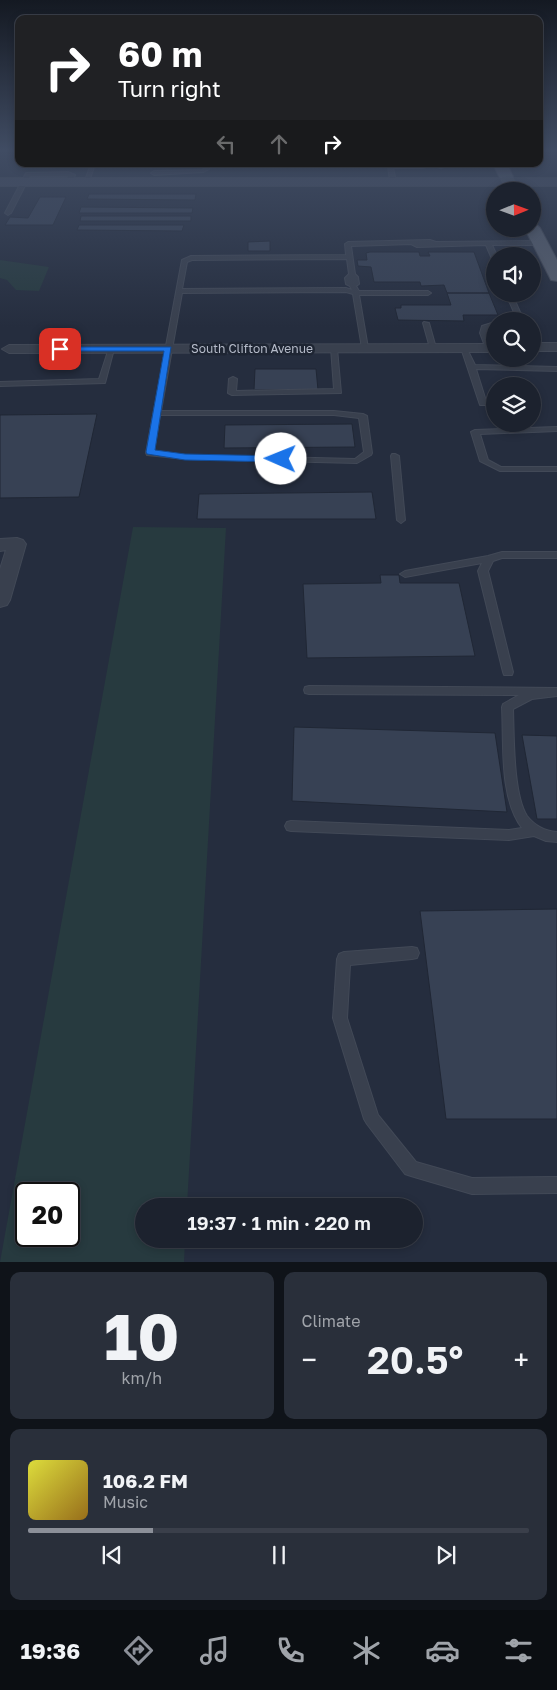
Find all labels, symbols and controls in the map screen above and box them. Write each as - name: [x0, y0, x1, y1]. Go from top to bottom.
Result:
- text: 60 m: [118, 33, 202, 75]
- icon: right: [35, 35, 100, 100]
- text: Turn right: [118, 75, 221, 102]
- icon: left: [212, 130, 240, 158]
- icon: ahead: [265, 130, 293, 158]
- icon: right: [318, 130, 346, 158]
- north arrow: [486, 182, 541, 238]
- map controls: [486, 182, 541, 432]
- button: sound: [486, 247, 541, 302]
- button: search: [486, 312, 541, 367]
- pin: [39, 328, 81, 370]
- icon: arrive: [46, 335, 74, 363]
- street label: South Clifton Avenue: [191, 341, 313, 356]
- button: layers: [486, 377, 541, 432]
- position arrow: [254, 432, 306, 484]
- speed limit sign: 20: [15, 1182, 80, 1247]
- text: 19:37 · 1 min · 220 m: [187, 1211, 371, 1234]
- text: 10: [104, 1296, 180, 1374]
- text: Climate: [302, 1311, 361, 1331]
- text: 20.5°: [367, 1337, 463, 1382]
- text: −: [302, 1343, 317, 1376]
- text: +: [514, 1343, 529, 1376]
- text: km/h: [121, 1368, 162, 1388]
- text: 106.2 FM: [103, 1469, 188, 1492]
- text: Music: [103, 1492, 148, 1512]
- icon: previous: [98, 1541, 126, 1569]
- icon: pause: [265, 1541, 293, 1569]
- icon: next: [432, 1541, 460, 1569]
- icon: directions: [121, 1633, 156, 1668]
- icon: music: [197, 1633, 232, 1668]
- icon: phone: [273, 1633, 308, 1668]
- icon: climate: [349, 1633, 384, 1668]
- icon: car: [425, 1633, 460, 1668]
- icon: filters: [501, 1633, 536, 1668]
- text: 19:36: [21, 1637, 80, 1664]

